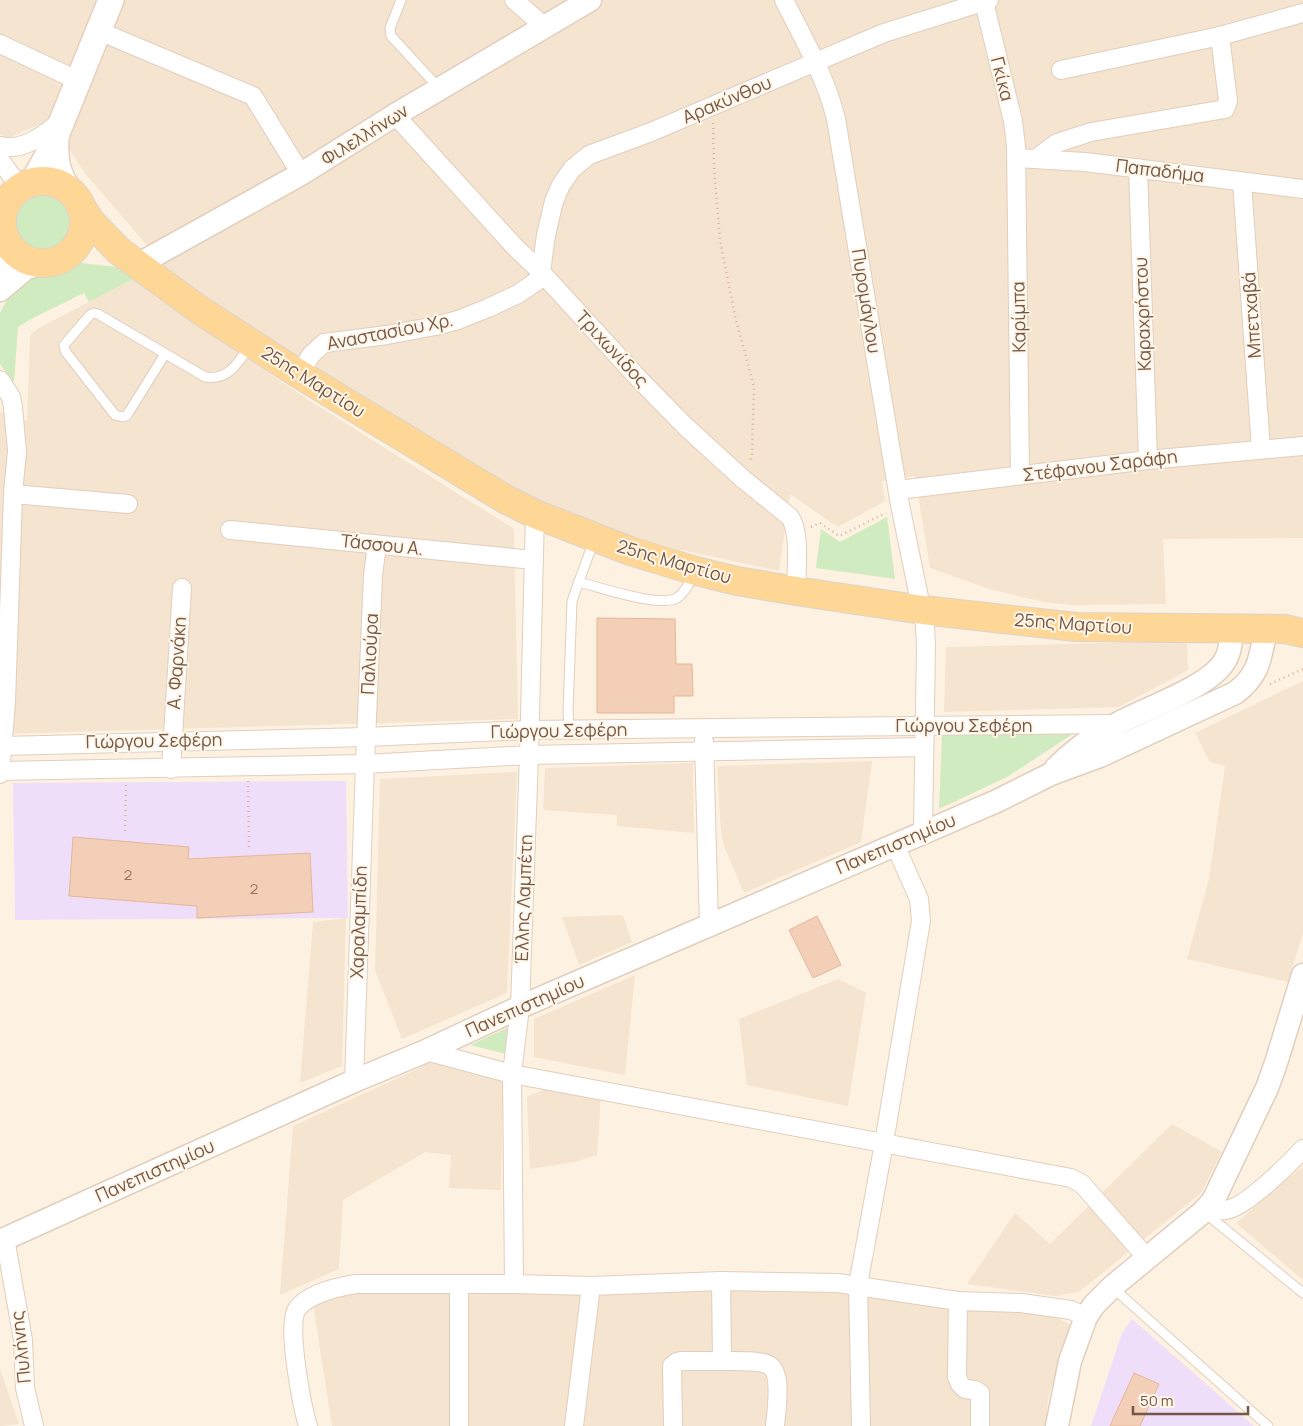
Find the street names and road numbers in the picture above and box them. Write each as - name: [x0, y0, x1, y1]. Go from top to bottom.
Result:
- street label: Γκίκα: [986, 54, 1020, 103]
- street label: Αρακύνθου: [678, 70, 775, 129]
- street label: Φιλελλήνων: [316, 98, 413, 170]
- street label: Παπαδήμα: [1115, 153, 1206, 187]
- street label: Πυρομάγλου: [847, 247, 887, 355]
- street label: Καραχρήστου: [1128, 257, 1156, 371]
- street label: Μπετχαβά: [1236, 271, 1266, 359]
- street label: Καρίμπα: [1005, 281, 1031, 353]
- street label: Τριχωνίδος: [571, 305, 655, 392]
- street label: Αναστασίου Χρ.: [325, 307, 455, 355]
- street label: 25ης Μαρτίου: [257, 340, 370, 423]
- street label: Στέφανου Σαράφη: [1021, 444, 1179, 486]
- street label: Τάσσου Α.: [340, 528, 424, 560]
- street label: 25ης Μαρτίου: [614, 533, 734, 589]
- street label: 25ης Μαρτίου: [1013, 607, 1133, 639]
- street label: Παλιούρα: [355, 613, 383, 695]
- street label: Α. Φαρνάκη: [161, 616, 191, 710]
- street label: Γιώργου Σεφέρη: [896, 713, 1032, 737]
- street label: Γιώργου Σεφέρη: [490, 717, 628, 743]
- street label: Γιώργου Σεφέρη: [85, 727, 223, 753]
- street label: Πανεπιστημίου: [832, 807, 959, 879]
- street label: Έλλης Λαμπέτη: [509, 834, 537, 964]
- street label: Χαραλαμπίδη: [344, 865, 372, 979]
- street label: Πανεπιστημίου: [461, 968, 588, 1042]
- street label: Πανεπιστημίου: [91, 1133, 218, 1207]
- street label: Πυλήνης: [4, 1310, 36, 1385]

